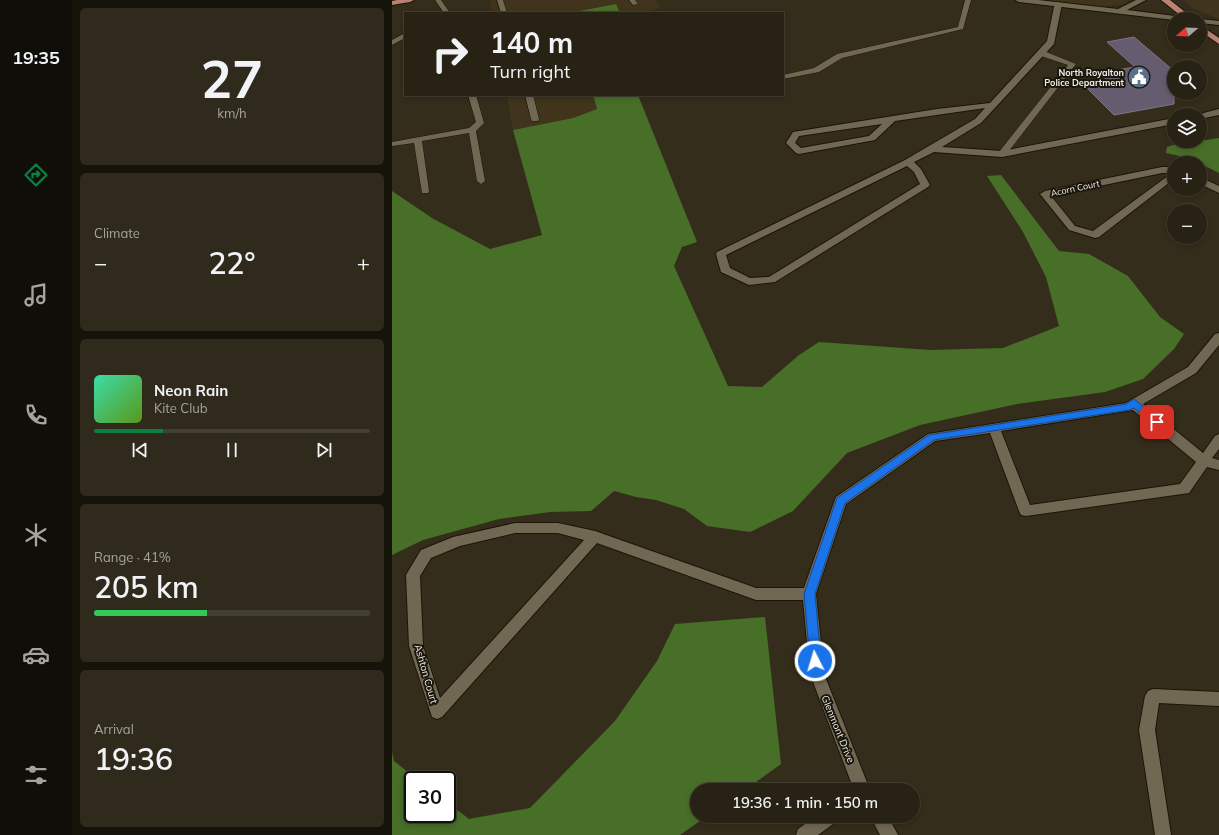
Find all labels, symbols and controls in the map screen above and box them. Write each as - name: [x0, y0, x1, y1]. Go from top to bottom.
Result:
- north arrow: [1167, 12, 1207, 52]
- map controls: [1167, 12, 1207, 244]
- text: 140 m: [490, 25, 573, 60]
- icon: right: [424, 28, 476, 80]
- text: 19:35: [12, 46, 60, 69]
- text: 27: [201, 46, 263, 111]
- text: Turn right: [490, 60, 570, 83]
- button: search: [1167, 60, 1207, 100]
- public building icon: North Royalton Police Department: [1126, 64, 1152, 90]
- place label: North Royalton Police Department: [1044, 67, 1125, 88]
- text: km/h: [217, 105, 247, 121]
- button: layers: [1167, 108, 1207, 148]
- button: +: [1167, 156, 1207, 196]
- icon: directions: [22, 161, 50, 189]
- street label: Acorn Court: [1050, 177, 1100, 199]
- button: −: [1167, 204, 1207, 244]
- text: Climate: [94, 225, 140, 241]
- text: 22°: [208, 244, 256, 282]
- text: −: [94, 249, 107, 277]
- text: +: [357, 249, 370, 277]
- icon: music: [22, 281, 50, 309]
- text: Neon Rain: [154, 381, 228, 400]
- text: Kite Club: [154, 400, 208, 416]
- icon: phone: [22, 401, 50, 429]
- pin: [1140, 405, 1174, 439]
- icon: arrive: [1146, 411, 1168, 433]
- icon: previous: [129, 439, 151, 461]
- icon: pause: [221, 439, 243, 461]
- icon: next: [313, 439, 335, 461]
- icon: climate: [22, 521, 50, 549]
- text: Range · 41%: [94, 549, 171, 565]
- text: 205 km: [94, 568, 199, 606]
- position arrow: [794, 640, 836, 682]
- icon: car: [22, 641, 50, 669]
- street label: Ashton Court: [411, 643, 441, 706]
- street label: Glenmont Drive: [819, 693, 857, 765]
- text: Arrival: [94, 721, 134, 737]
- text: 19:36: [94, 740, 173, 778]
- icon: filters: [22, 761, 50, 789]
- speed limit sign: 30: [404, 771, 456, 823]
- text: 19:36 · 1 min · 150 m: [732, 793, 878, 812]

